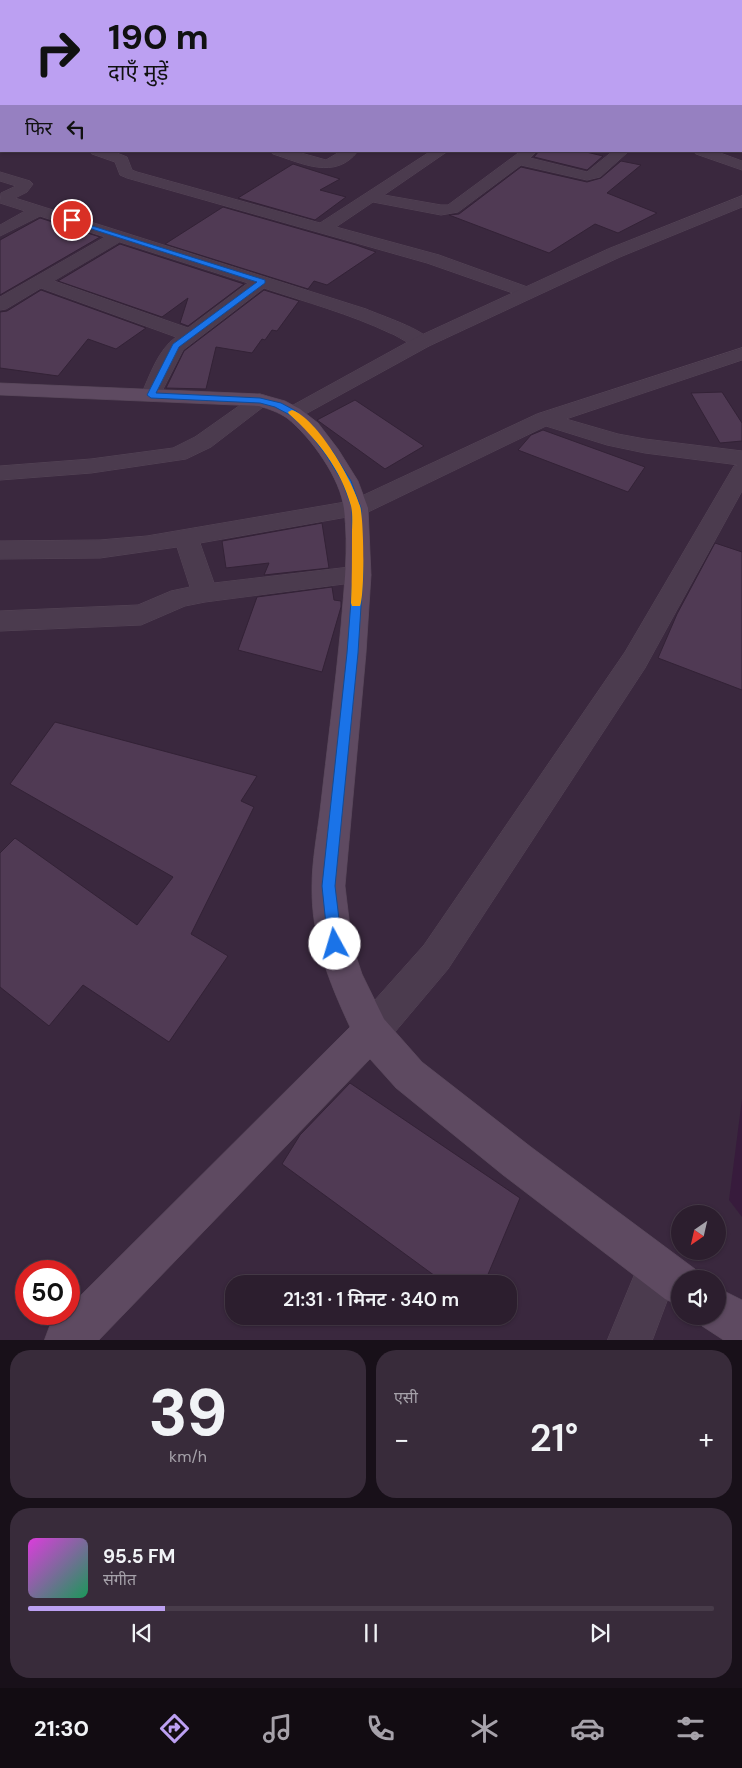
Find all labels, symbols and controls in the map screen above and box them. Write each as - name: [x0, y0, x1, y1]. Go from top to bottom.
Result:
- text: 190 m: [108, 14, 209, 60]
- icon: right: [25, 20, 90, 85]
- text: दाएँ मुड़ें: [108, 58, 168, 87]
- icon: left: [62, 115, 90, 143]
- text: फिर: [25, 116, 52, 141]
- pin: [51, 199, 93, 241]
- icon: arrive: [58, 206, 86, 234]
- position arrow: [308, 917, 360, 969]
- north arrow: [671, 1205, 726, 1260]
- map controls: [671, 1205, 726, 1325]
- speed limit sign: 50: [15, 1260, 80, 1325]
- button: sound: [671, 1270, 726, 1325]
- text: 21:31 · 1 मिनट · 340 m: [283, 1287, 459, 1312]
- text: 39: [149, 1371, 227, 1455]
- text: एसी: [394, 1387, 418, 1408]
- text: 21°: [530, 1413, 578, 1463]
- text: −: [394, 1421, 409, 1458]
- text: +: [699, 1421, 714, 1458]
- text: km/h: [169, 1446, 207, 1467]
- text: 95.5 FM: [103, 1544, 175, 1569]
- text: संगीत: [103, 1569, 136, 1590]
- icon: previous: [128, 1619, 156, 1647]
- icon: pause: [357, 1619, 385, 1647]
- icon: next: [586, 1619, 614, 1647]
- icon: directions: [157, 1711, 192, 1746]
- icon: music: [260, 1711, 295, 1746]
- icon: phone: [363, 1711, 398, 1746]
- icon: climate: [467, 1711, 502, 1746]
- icon: car: [570, 1711, 605, 1746]
- icon: filters: [673, 1711, 708, 1746]
- text: 21:30: [34, 1714, 89, 1743]

